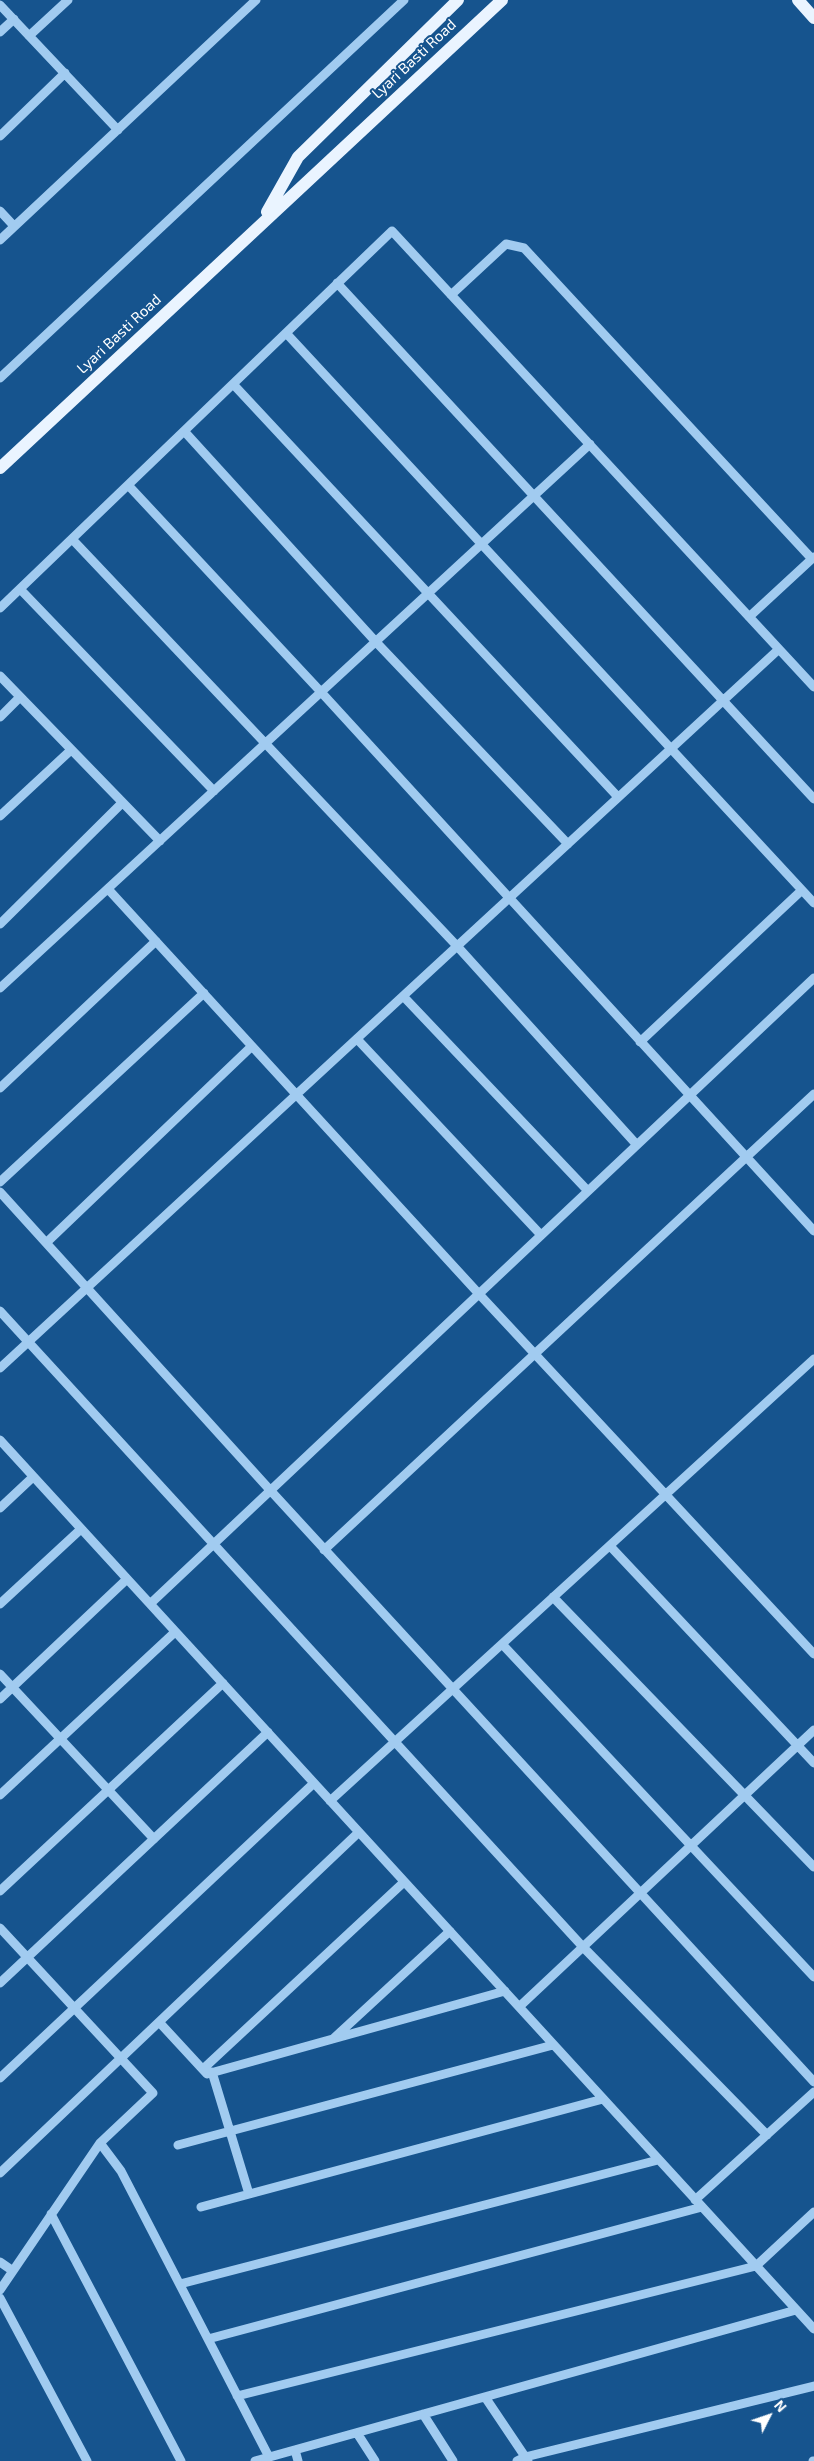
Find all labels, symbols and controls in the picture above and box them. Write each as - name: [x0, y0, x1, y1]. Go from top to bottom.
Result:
- street label: Lyari Basti Road: [368, 15, 460, 103]
- street label: Lyari Basti Road: [73, 290, 165, 378]
- north arrow: [744, 2391, 794, 2441]
- text: N: [771, 2396, 790, 2415]

